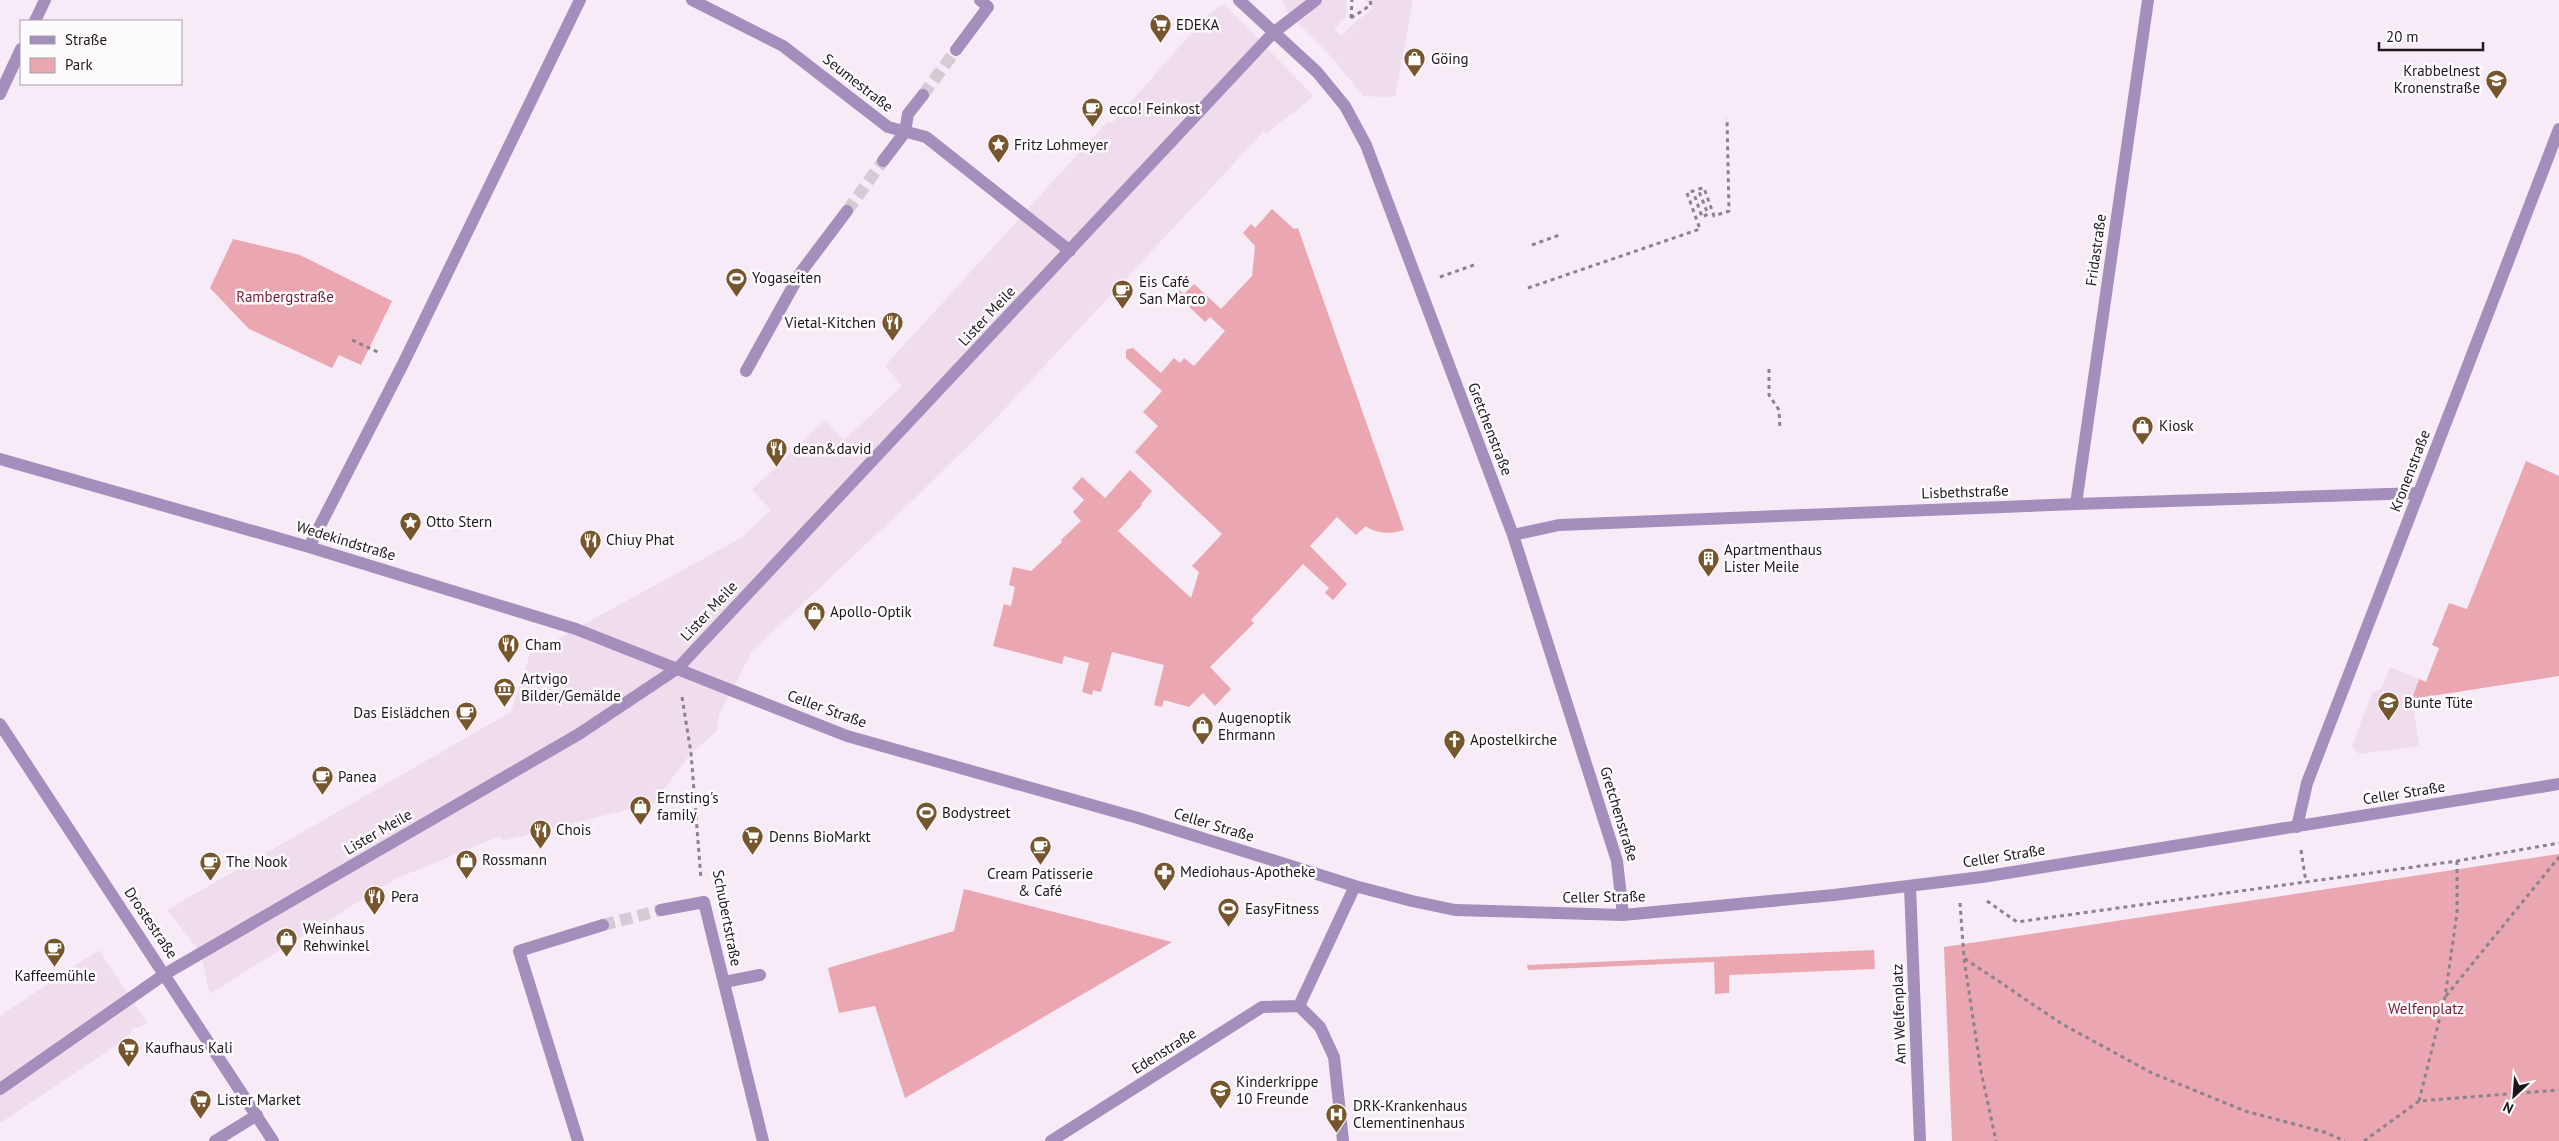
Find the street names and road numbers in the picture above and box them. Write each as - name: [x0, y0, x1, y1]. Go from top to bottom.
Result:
- street label: Seumestraße: [819, 49, 897, 116]
- street label: Fridastraße: [2081, 213, 2110, 287]
- street label: Lister Meile: [954, 282, 1019, 350]
- street label: Gretchenstraße: [1464, 380, 1517, 478]
- street label: Kronenstraße: [2385, 427, 2434, 515]
- street label: Lisbethstraße: [1921, 480, 2009, 503]
- street label: Wedekindstraße: [294, 516, 398, 565]
- street label: Lister Meile: [676, 577, 741, 645]
- street label: Celler Straße: [785, 685, 870, 732]
- street label: Gretchenstraße: [1596, 764, 1643, 864]
- street label: Celler Straße: [2361, 777, 2447, 808]
- street label: Celler Straße: [1172, 803, 1257, 846]
- street label: Lister Meile: [340, 805, 415, 859]
- street label: Celler Straße: [1961, 840, 2047, 871]
- street label: Schubertstraße: [709, 868, 746, 968]
- street label: Drostestraße: [121, 883, 182, 962]
- street label: Celler Straße: [1562, 886, 1646, 907]
- street label: Am Welfenplatz: [1887, 963, 1910, 1065]
- street label: Edenstraße: [1128, 1023, 1199, 1078]

